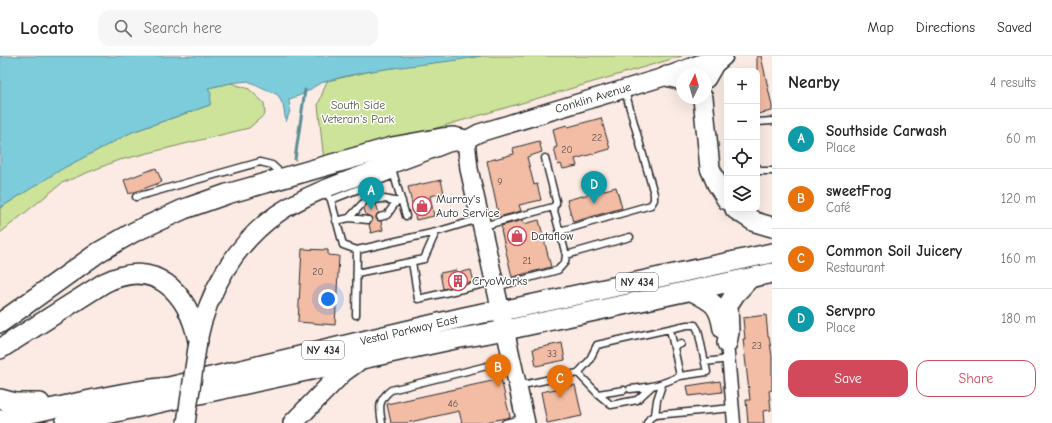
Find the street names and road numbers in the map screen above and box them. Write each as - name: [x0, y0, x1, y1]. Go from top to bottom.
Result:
- street label: Conklin Avenue: [553, 80, 633, 116]
- road number: NY 434: [616, 273, 658, 291]
- street label: Vestal Parkway East: [359, 312, 460, 348]
- road number: NY 434: [302, 341, 344, 359]

